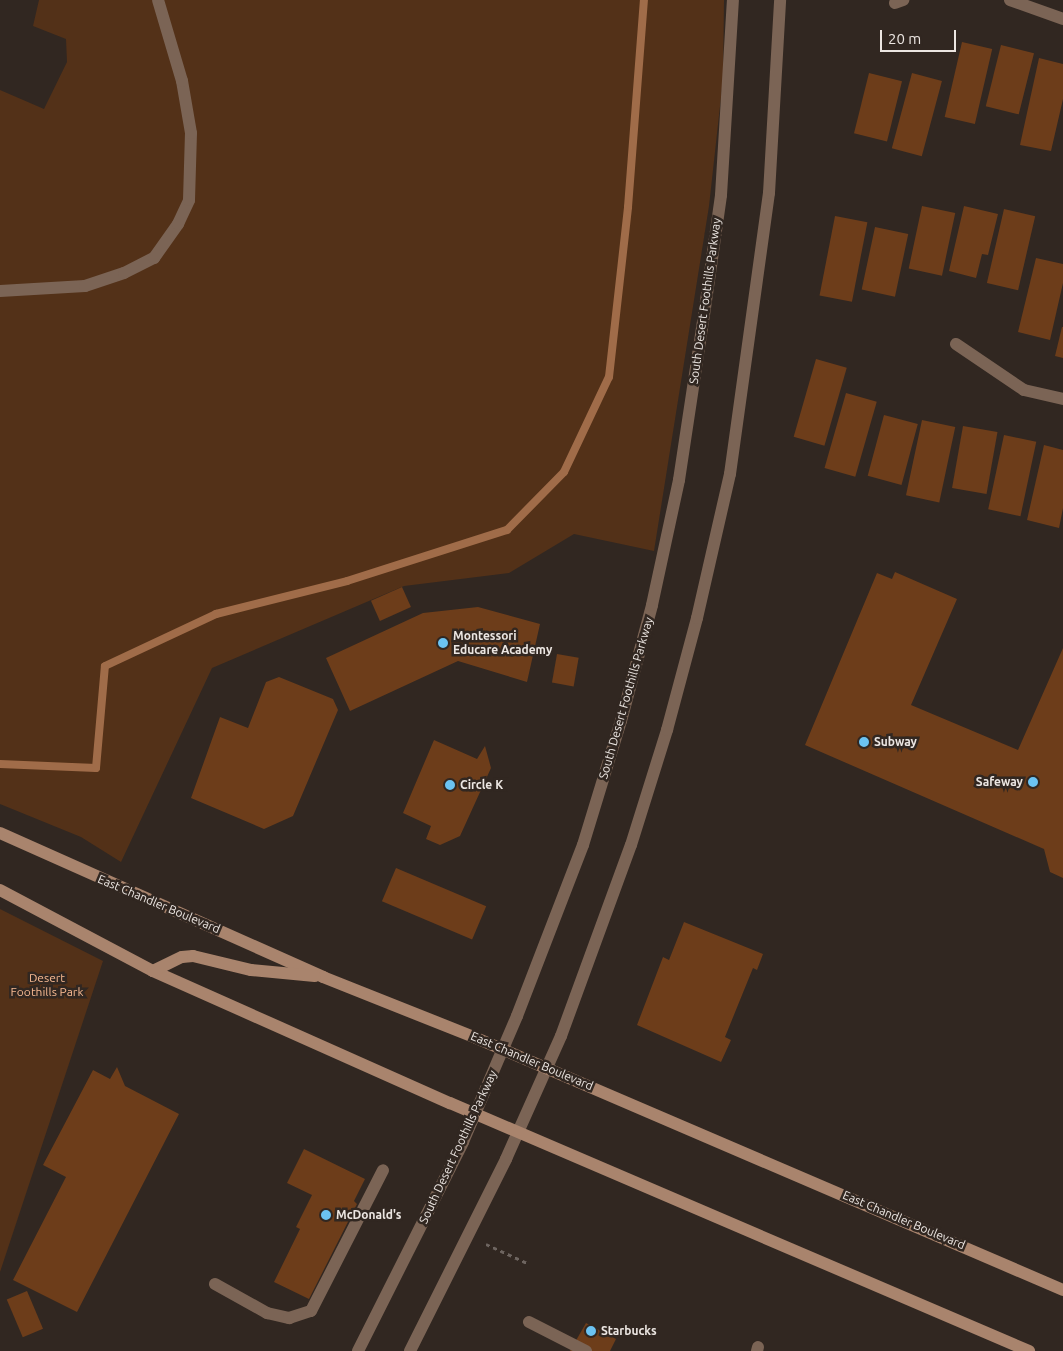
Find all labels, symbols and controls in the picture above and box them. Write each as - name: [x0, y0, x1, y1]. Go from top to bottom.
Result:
- scale bar: [883, 20, 959, 52]
- text: 20 m: [888, 30, 921, 47]
- street label: South Desert Foothills Parkway: [686, 217, 724, 385]
- street label: South Desert Foothills Parkway: [596, 615, 656, 781]
- place label: Montessori Educare Academy: [453, 629, 552, 657]
- marker: Montessori Educare Academy: [437, 637, 449, 649]
- place label: Subway: [874, 735, 917, 749]
- marker: Subway: [858, 736, 870, 748]
- place label: Safeway: [976, 775, 1023, 789]
- marker: Safeway: [1027, 776, 1039, 788]
- place label: Circle K: [460, 778, 503, 792]
- marker: Circle K: [444, 779, 456, 791]
- street label: East Chandler Boulevard: [96, 872, 222, 936]
- park label: Desert Foothills Park: [11, 971, 83, 999]
- street label: East Chandler Boulevard: [469, 1029, 595, 1093]
- street label: South Desert Foothills Parkway: [416, 1068, 500, 1226]
- street label: East Chandler Boulevard: [841, 1188, 967, 1252]
- place label: McDonald's: [336, 1208, 402, 1222]
- marker: McDonald's: [320, 1209, 332, 1221]
- place label: Starbucks: [601, 1324, 657, 1338]
- marker: Starbucks: [585, 1325, 597, 1337]

